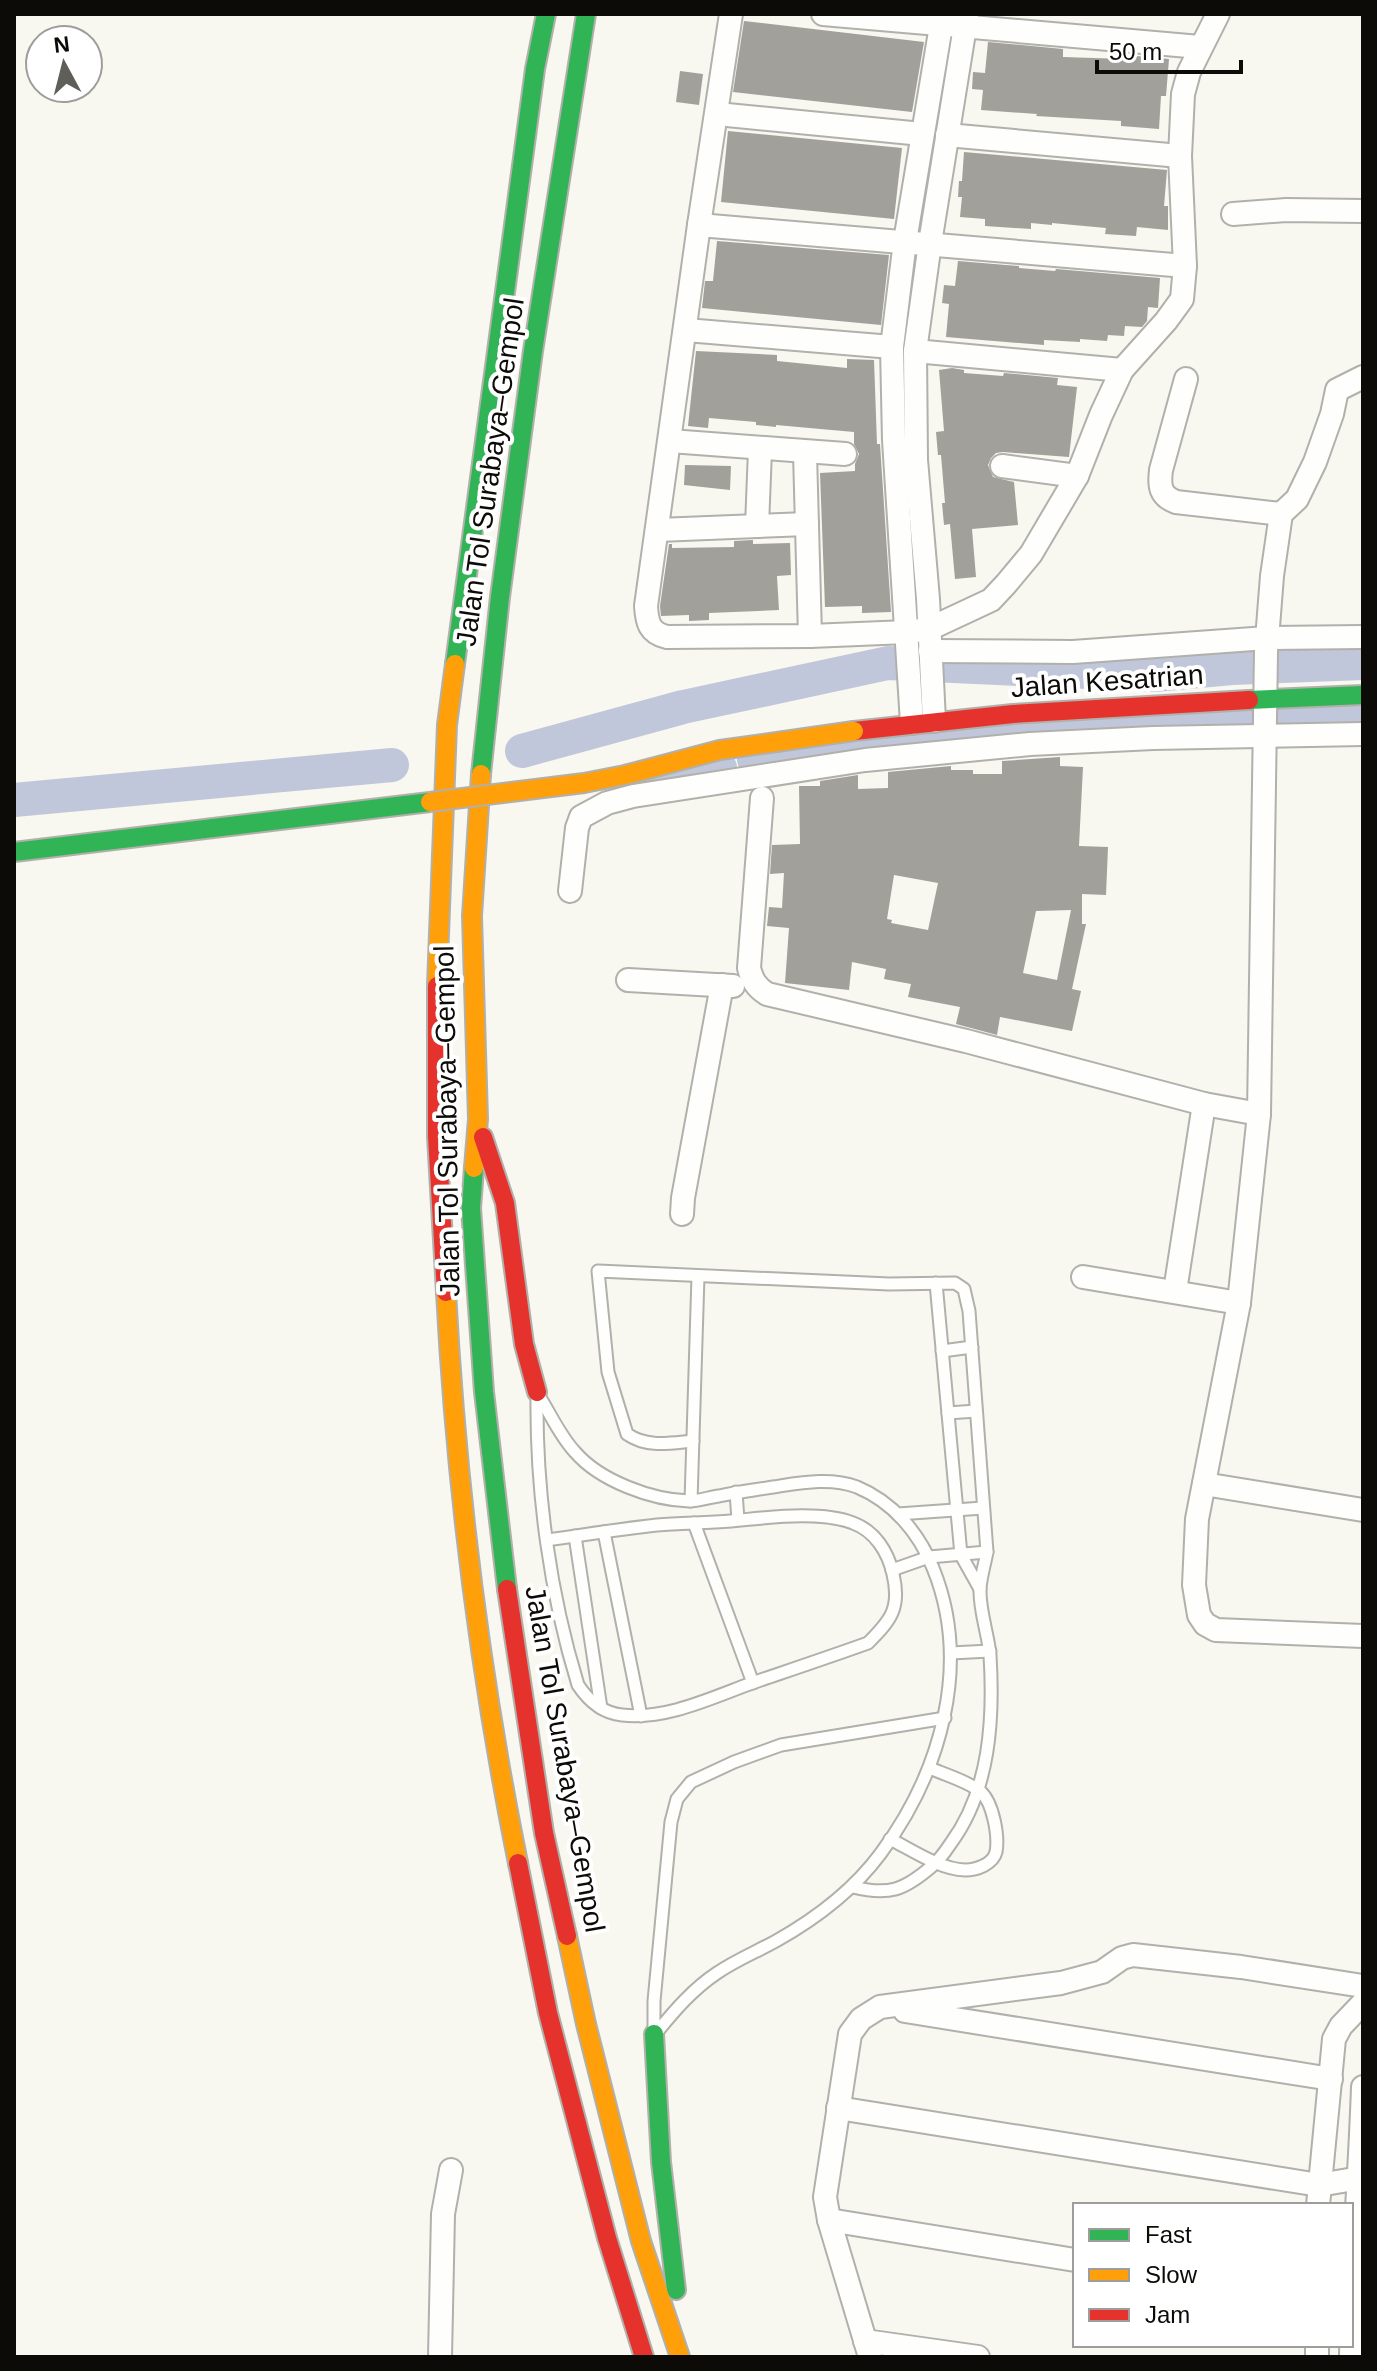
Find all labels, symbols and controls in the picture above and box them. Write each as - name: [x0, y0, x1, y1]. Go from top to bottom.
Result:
- north arrow: [24, 24, 104, 104]
- scale bar: [1097, 24, 1241, 74]
- text: N: [52, 31, 71, 58]
- text: 50 m: [1109, 38, 1162, 65]
- street label: Jalan Tol Surabaya–Gempol: [450, 296, 530, 648]
- street label: Jalan Kesatrian: [1010, 659, 1204, 703]
- street label: Jalan Tol Surabaya–Gempol: [428, 945, 466, 1297]
- street label: Jalan Tol Surabaya–Gempol: [519, 1583, 611, 1935]
- legend: [1073, 2203, 1353, 2347]
- text: Fast: [1145, 2221, 1192, 2248]
- text: Slow: [1145, 2261, 1198, 2288]
- text: Jam: [1145, 2301, 1190, 2328]

